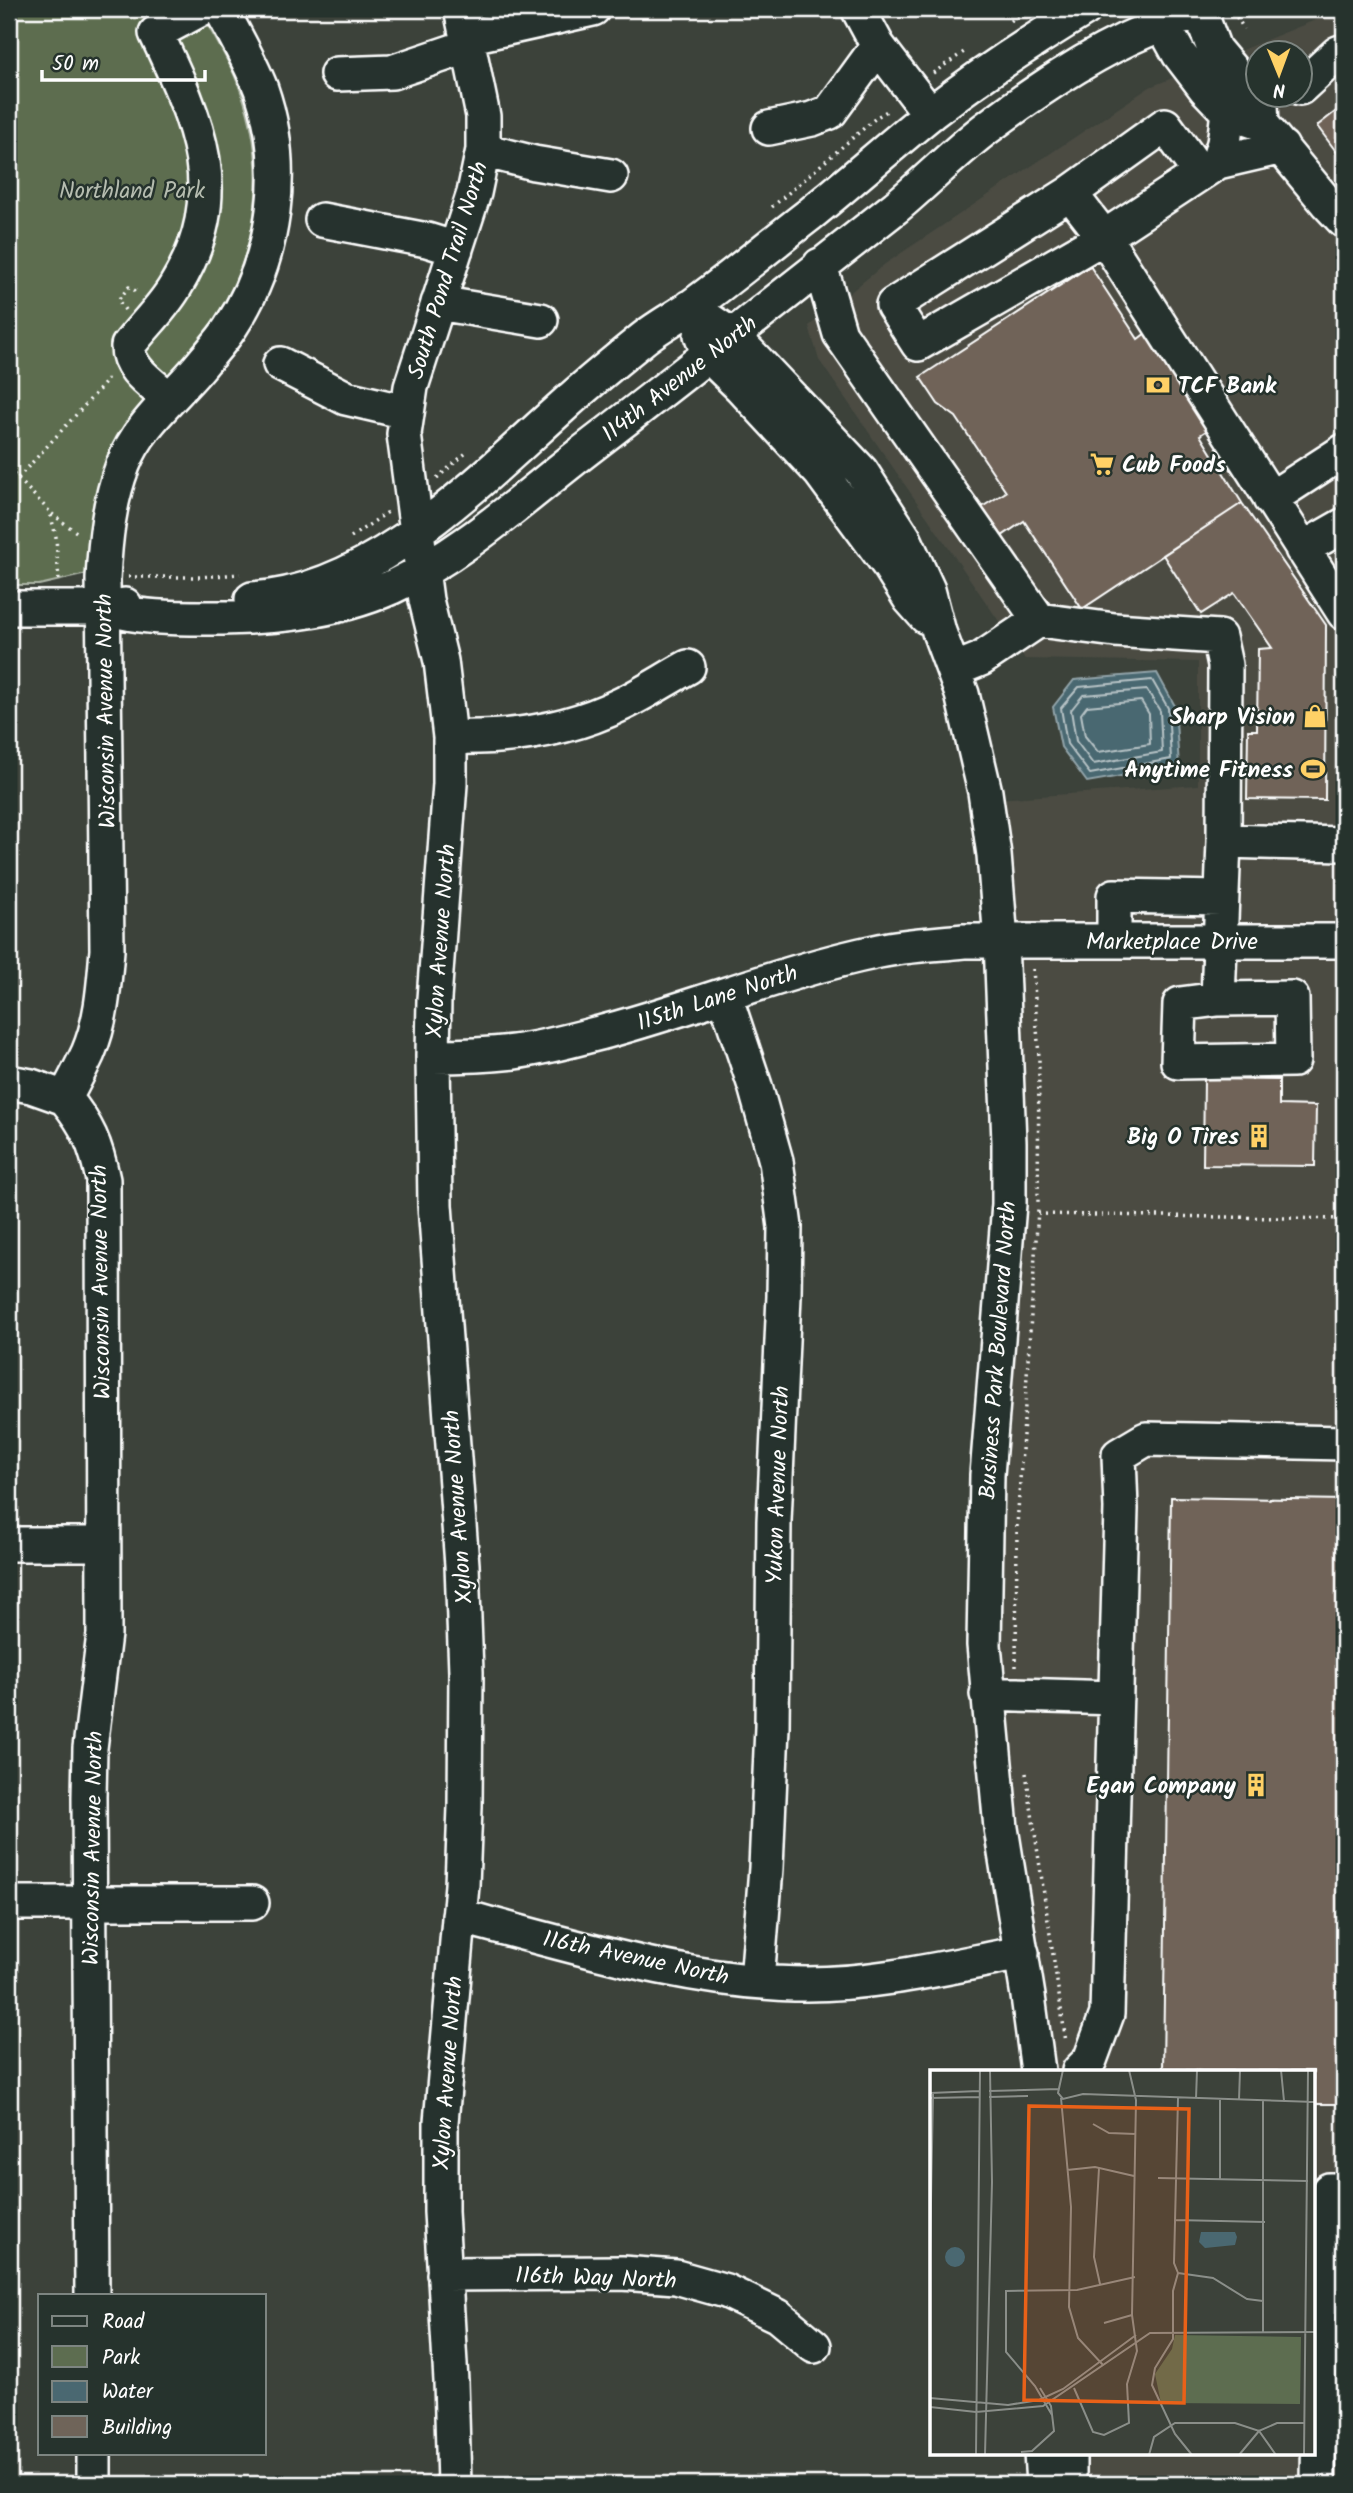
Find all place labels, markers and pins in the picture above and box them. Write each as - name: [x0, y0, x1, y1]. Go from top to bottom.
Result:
- place label: TCF Bank: [1178, 369, 1277, 405]
- bank icon: TCF Bank: [1144, 371, 1172, 399]
- place label: Cub Foods: [1122, 448, 1226, 484]
- supermarket icon: Cub Foods: [1088, 450, 1116, 478]
- place label: Sharp Vision: [1170, 700, 1295, 736]
- shop icon: Sharp Vision: [1301, 702, 1329, 730]
- place label: Anytime Fitness: [1124, 753, 1293, 789]
- sports icon: Anytime Fitness: [1299, 755, 1327, 783]
- place label: Big O Tires: [1127, 1120, 1239, 1156]
- building icon: Big O Tires: [1245, 1122, 1273, 1150]
- place label: Egan Company: [1087, 1769, 1236, 1805]
- building icon: Egan Company: [1242, 1771, 1270, 1799]

